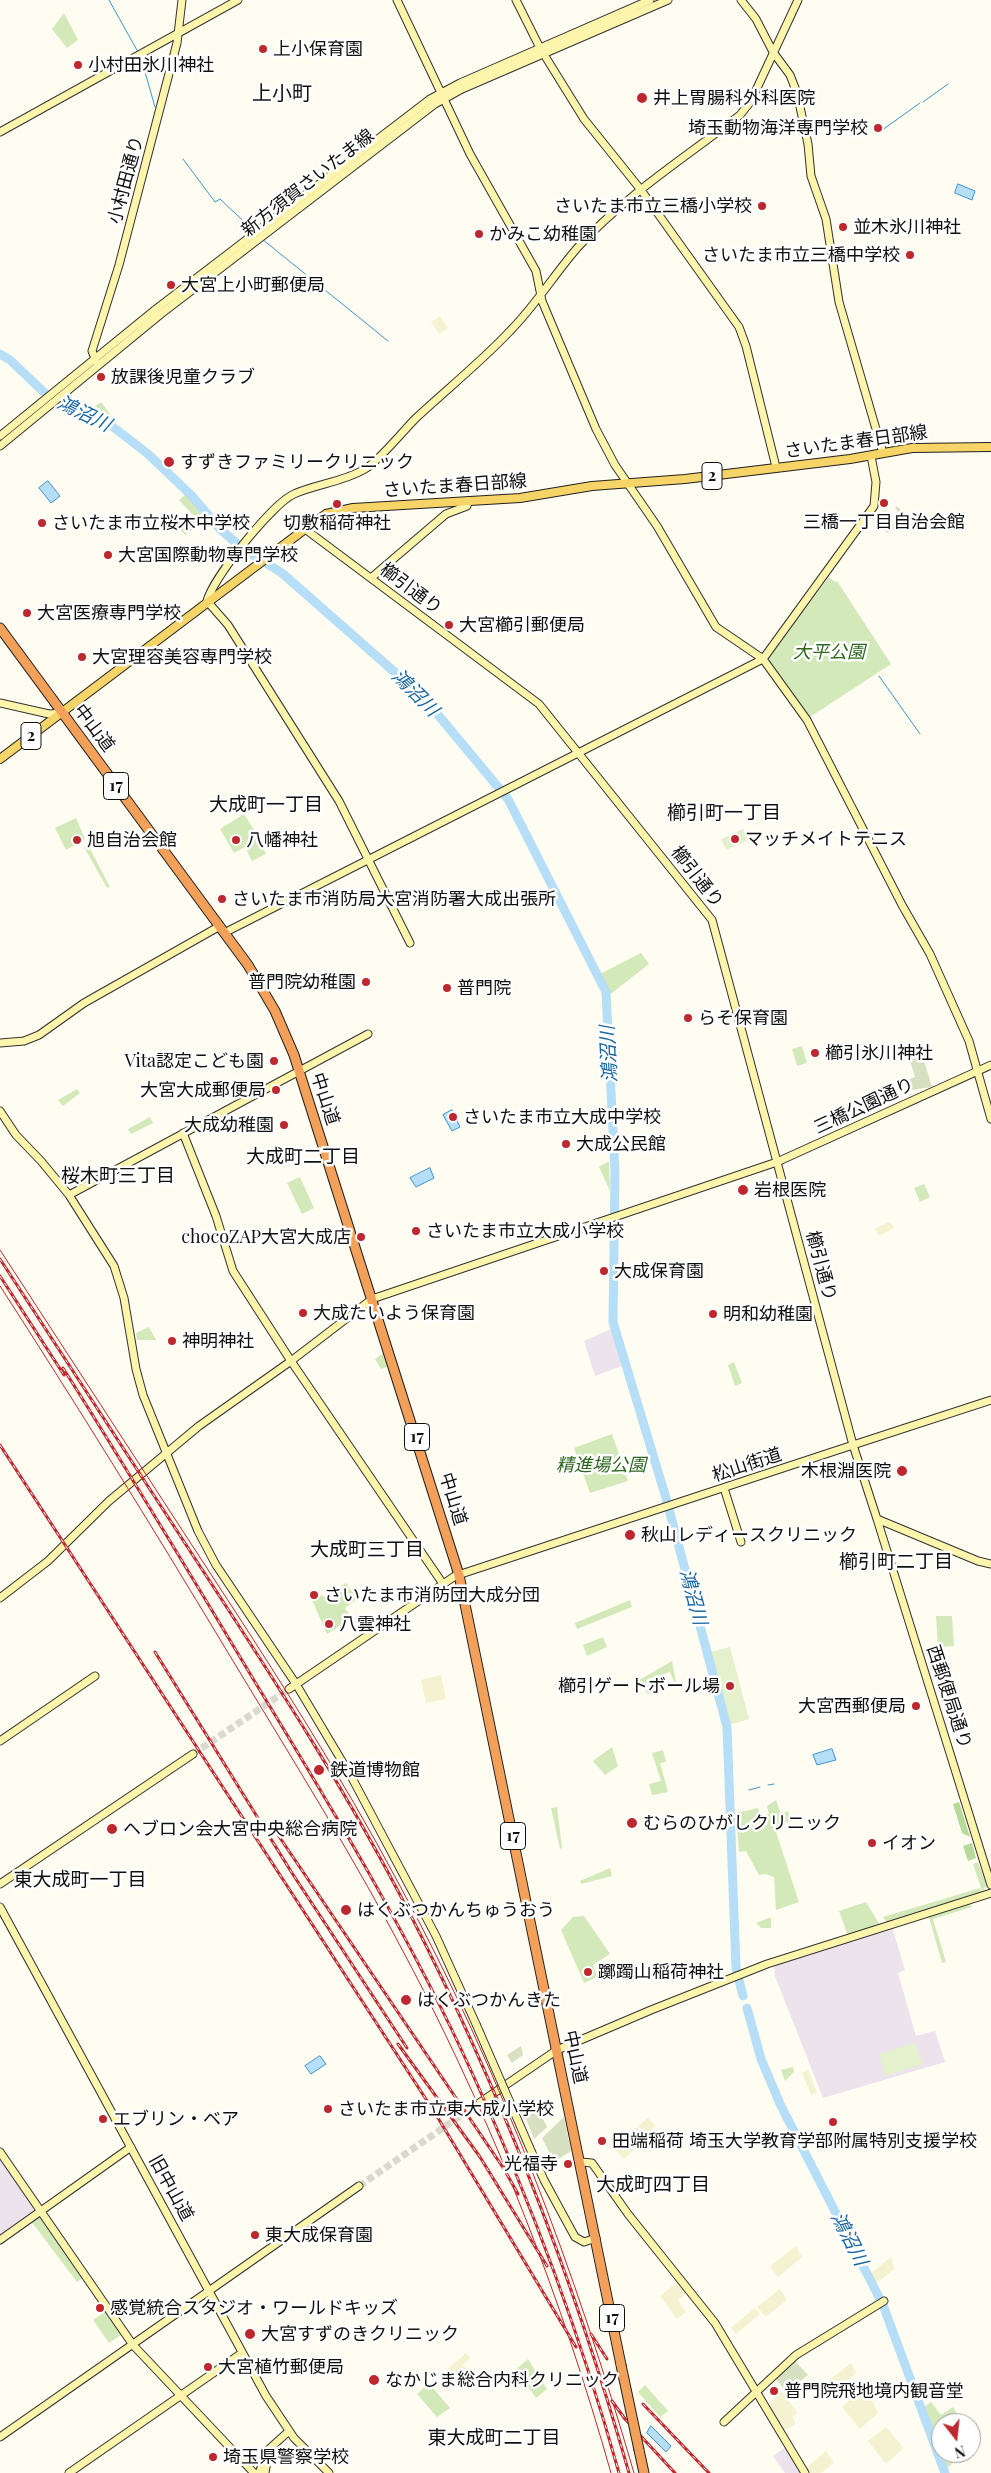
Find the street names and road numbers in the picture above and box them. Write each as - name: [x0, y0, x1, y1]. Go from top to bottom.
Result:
- street label: 新方須賀さいたま線: [238, 125, 378, 241]
- street label: 小村田通り: [104, 134, 148, 226]
- street label: さいたま春日部線: [783, 421, 929, 463]
- road number: 2: [702, 462, 722, 490]
- street label: さいたま春日部線: [382, 470, 528, 502]
- street label: 櫛引通り: [376, 559, 446, 619]
- street label: 中山道: [69, 700, 119, 756]
- road number: 2: [21, 722, 41, 749]
- road number: 17: [104, 772, 128, 799]
- street label: 櫛引通り: [666, 842, 728, 912]
- street label: 中山道: [306, 1070, 344, 1128]
- street label: 三橋公園通り: [810, 1073, 918, 1139]
- street label: 櫛引通り: [801, 1228, 841, 1304]
- road number: 17: [404, 1424, 430, 1450]
- street label: 松山街道: [709, 1444, 785, 1486]
- street label: 中山道: [435, 1470, 471, 1528]
- street label: 西郵便局通り: [922, 1642, 976, 1752]
- road number: 17: [500, 1822, 526, 1850]
- street label: 中山道: [559, 2028, 591, 2086]
- street label: 旧中山道: [144, 2151, 198, 2225]
- road number: 17: [600, 2304, 624, 2332]

